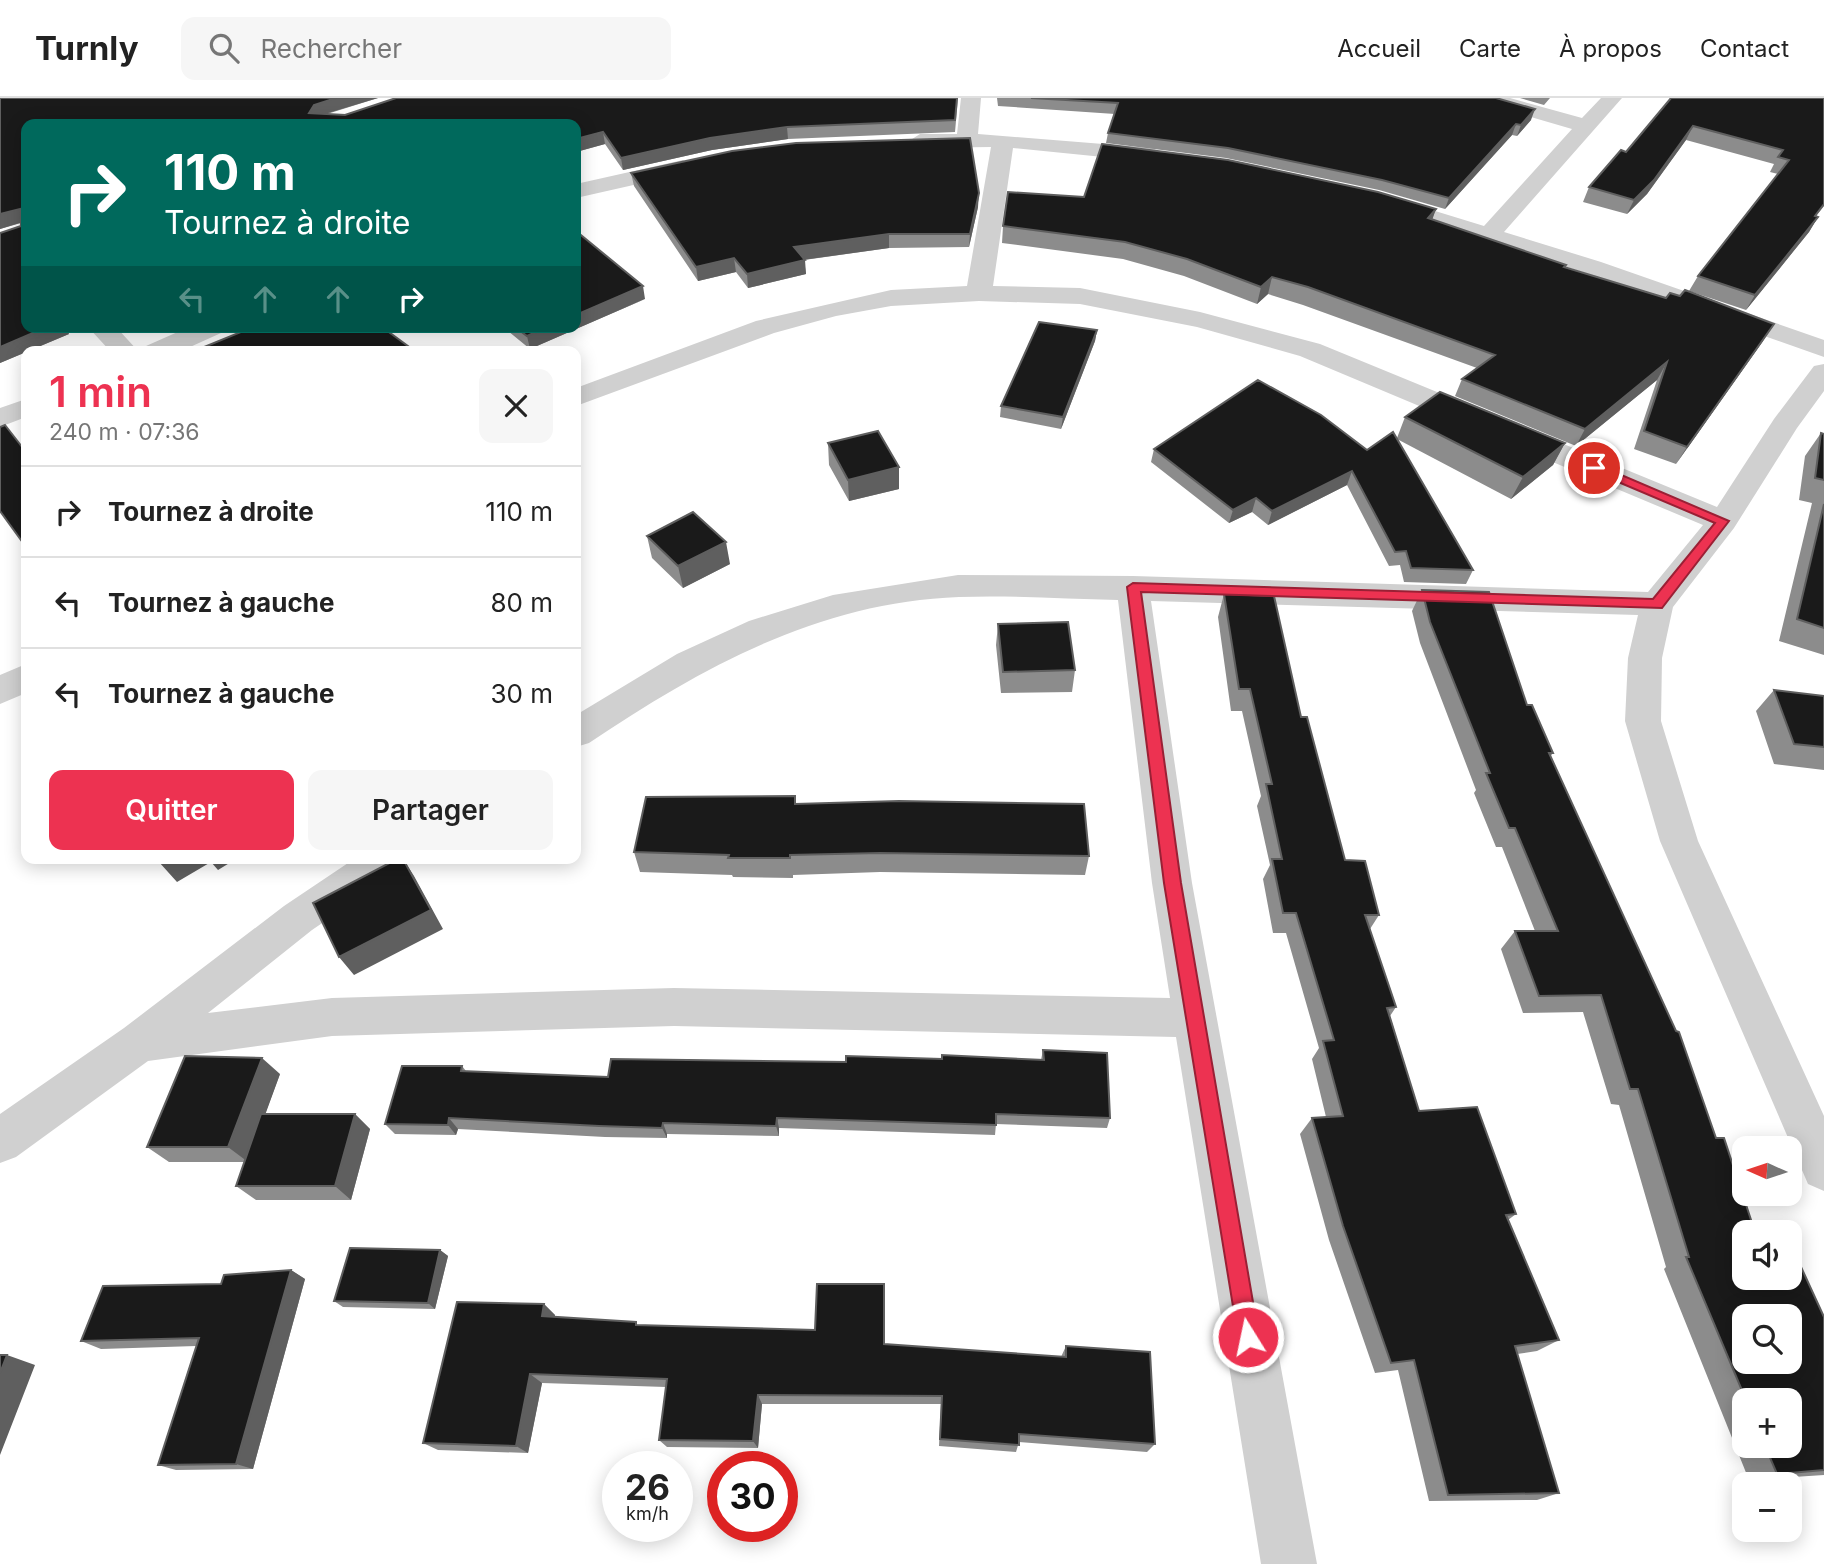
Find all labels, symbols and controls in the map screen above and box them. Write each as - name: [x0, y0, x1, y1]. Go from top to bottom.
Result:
- search box: [181, 17, 671, 80]
- text: Turnly: [35, 28, 139, 68]
- icon: search: [205, 29, 243, 67]
- text: Rechercher: [261, 33, 402, 64]
- text: Accueil: [1337, 34, 1421, 63]
- text: Carte: [1459, 34, 1521, 63]
- text: À propos: [1559, 34, 1662, 63]
- text: Contact: [1700, 34, 1789, 63]
- text: 110 m: [164, 143, 296, 202]
- icon: right: [49, 147, 140, 238]
- text: Tournez à droite: [164, 203, 410, 242]
- icon: left: [173, 280, 211, 318]
- icon: ahead: [246, 280, 284, 318]
- icon: ahead: [319, 280, 357, 318]
- icon: right: [392, 280, 430, 318]
- text: 1 min: [49, 366, 152, 417]
- button: close: [479, 369, 553, 443]
- text: 240 m · 07:36: [49, 418, 200, 446]
- pin: [1564, 438, 1624, 498]
- icon: arrive: [1575, 449, 1613, 487]
- icon: right: [49, 493, 87, 531]
- text: Tournez à droite: [108, 496, 314, 527]
- text: 110 m: [485, 496, 553, 527]
- icon: left: [49, 584, 87, 622]
- text: Tournez à gauche: [108, 587, 334, 618]
- text: 80 m: [490, 587, 553, 618]
- icon: left: [49, 675, 87, 713]
- text: Tournez à gauche: [108, 678, 334, 709]
- text: 30 m: [490, 678, 553, 709]
- button: Quitter: [49, 770, 294, 850]
- button: Partager: [308, 770, 553, 850]
- north arrow: [1732, 1136, 1802, 1206]
- map controls: [1732, 1136, 1802, 1542]
- button: sound: [1732, 1220, 1802, 1290]
- position arrow: [1211, 1300, 1285, 1374]
- button: search: [1732, 1304, 1802, 1374]
- button: +: [1732, 1388, 1802, 1458]
- speed limit sign: 30: [707, 1451, 798, 1542]
- text: 26: [625, 1466, 670, 1508]
- button: −: [1732, 1472, 1802, 1542]
- text: km/h: [626, 1503, 669, 1524]

